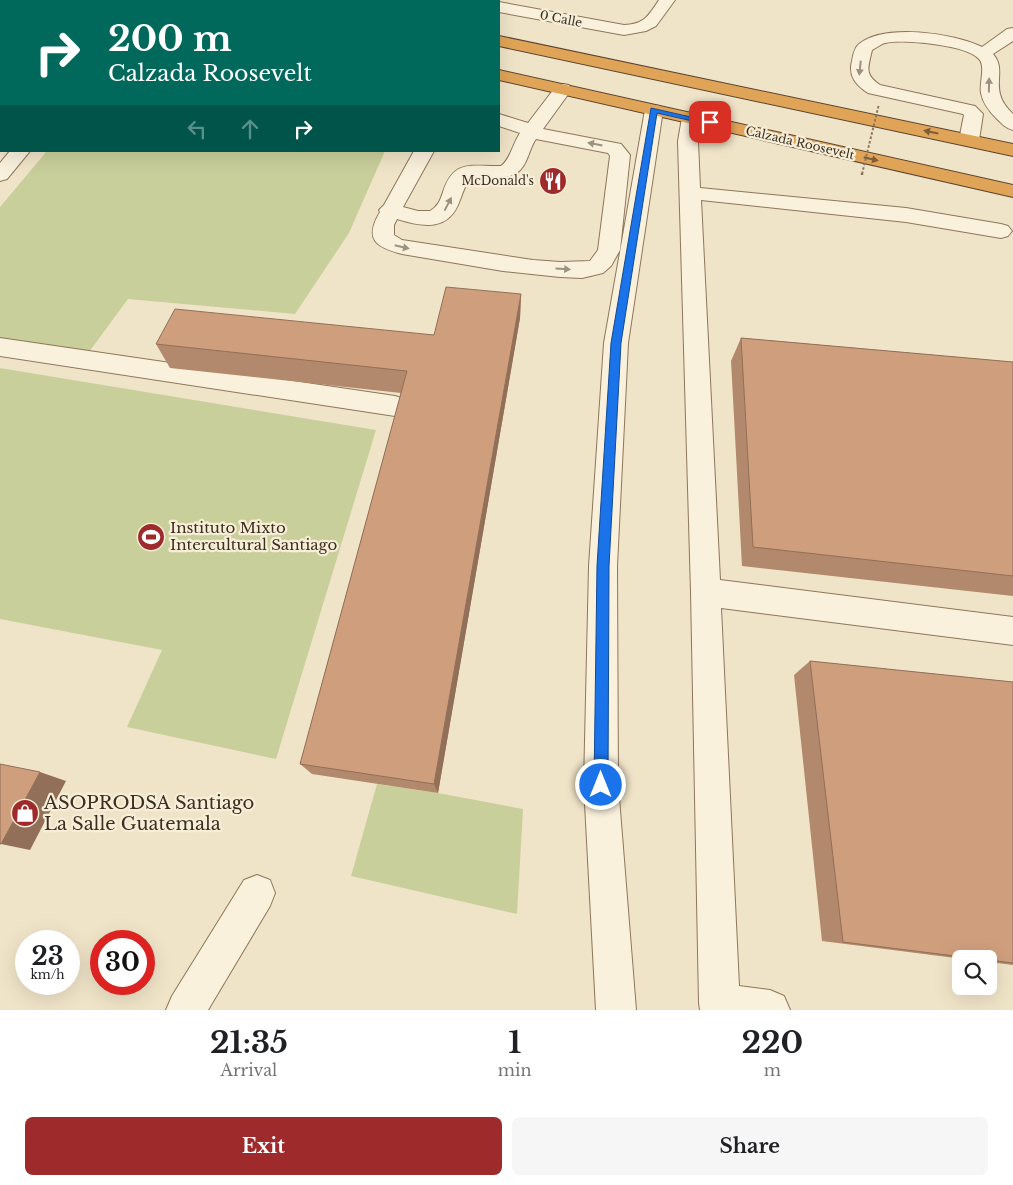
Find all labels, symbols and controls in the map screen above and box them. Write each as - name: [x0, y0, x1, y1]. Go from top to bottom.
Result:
- street label: 0 Calle: [539, 7, 584, 30]
- text: 200 m: [108, 17, 232, 60]
- icon: right: [25, 20, 90, 85]
- text: Calzada Roosevelt: [108, 60, 312, 87]
- one-way arrow: [856, 61, 864, 77]
- one-way arrow: [986, 77, 994, 93]
- pin: [689, 101, 731, 143]
- icon: arrive: [696, 108, 724, 136]
- icon: left: [183, 115, 211, 143]
- icon: ahead: [236, 115, 264, 143]
- icon: right: [289, 115, 317, 143]
- street label: Calzada Roosevelt: [744, 123, 856, 162]
- one-way arrow: [923, 128, 939, 136]
- one-way arrow: [586, 140, 602, 148]
- one-way arrow: [863, 155, 878, 163]
- restaurant icon: McDonald's: [538, 166, 568, 196]
- place label: McDonald's: [462, 173, 534, 188]
- one-way arrow: [444, 197, 452, 212]
- one-way arrow: [395, 243, 410, 251]
- one-way arrow: [555, 265, 571, 273]
- place label: Instituto Mixto Intercultural Santiago: [170, 518, 337, 554]
- sports icon: Instituto Mixto Intercultural Santiago: [136, 522, 166, 552]
- position arrow: [574, 758, 626, 810]
- place label: ASOPRODSA Santiago La Salle Guatemala: [43, 792, 254, 835]
- shop icon: ASOPRODSA Santiago La Salle Guatemala: [10, 798, 40, 828]
- speed limit sign: 30: [90, 930, 155, 995]
- text: 23: [31, 941, 64, 972]
- map controls: [952, 950, 997, 995]
- button: search: [952, 950, 997, 995]
- text: km/h: [30, 967, 65, 982]
- text: 21:35: [210, 1024, 288, 1061]
- text: 1: [508, 1024, 521, 1061]
- text: 220: [741, 1024, 803, 1061]
- text: Arrival: [221, 1060, 277, 1080]
- text: min: [498, 1060, 532, 1080]
- text: m: [764, 1060, 781, 1080]
- button: Exit: [25, 1117, 502, 1175]
- button: Share: [512, 1117, 988, 1175]

